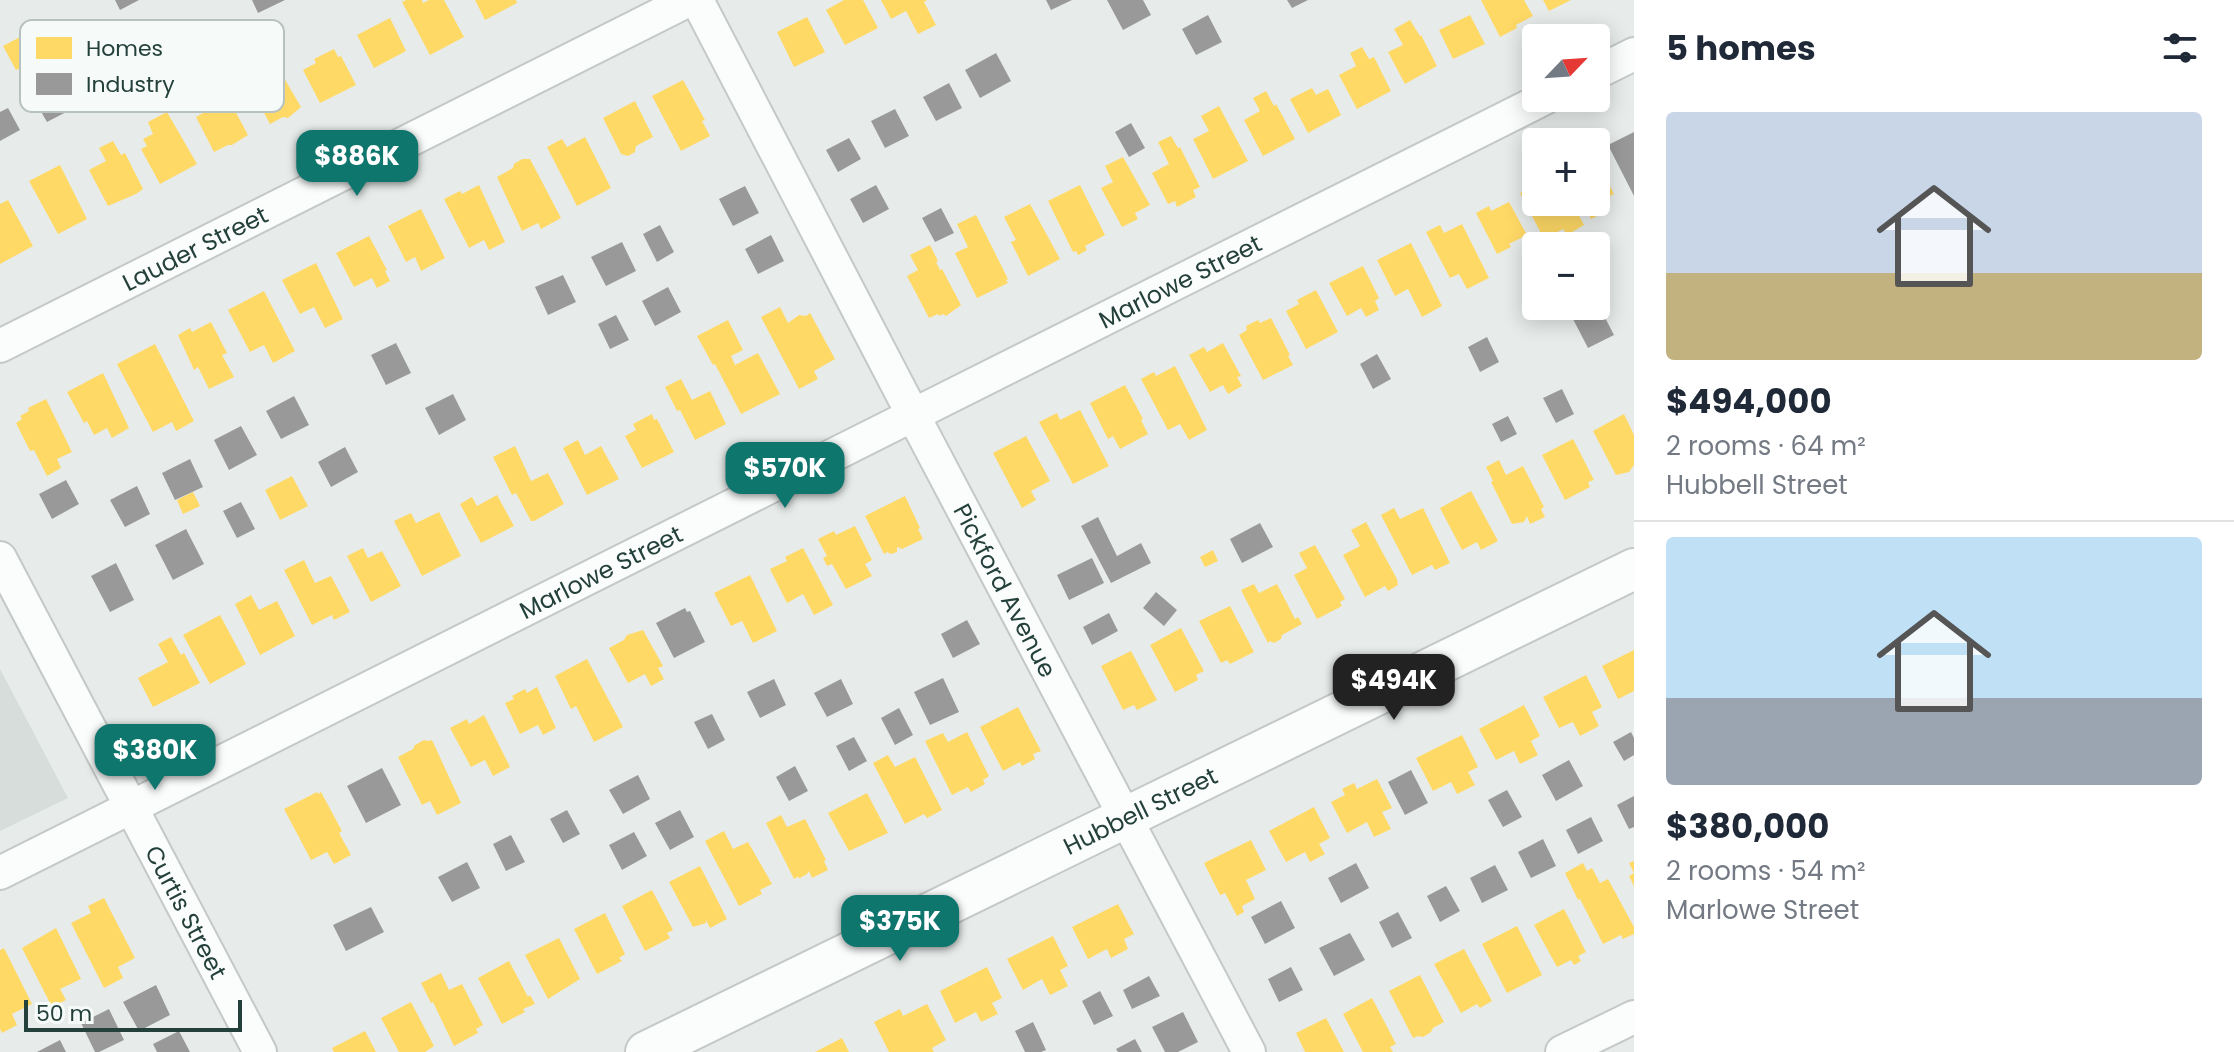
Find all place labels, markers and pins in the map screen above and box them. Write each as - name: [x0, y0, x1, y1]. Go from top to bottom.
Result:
- pin: $886K: [301, 130, 413, 198]
- pin: $570K: [729, 442, 841, 510]
- pin: $494K: [1338, 654, 1450, 722]
- pin: $380K: [99, 724, 211, 792]
- pin: $375K: [844, 895, 956, 963]

